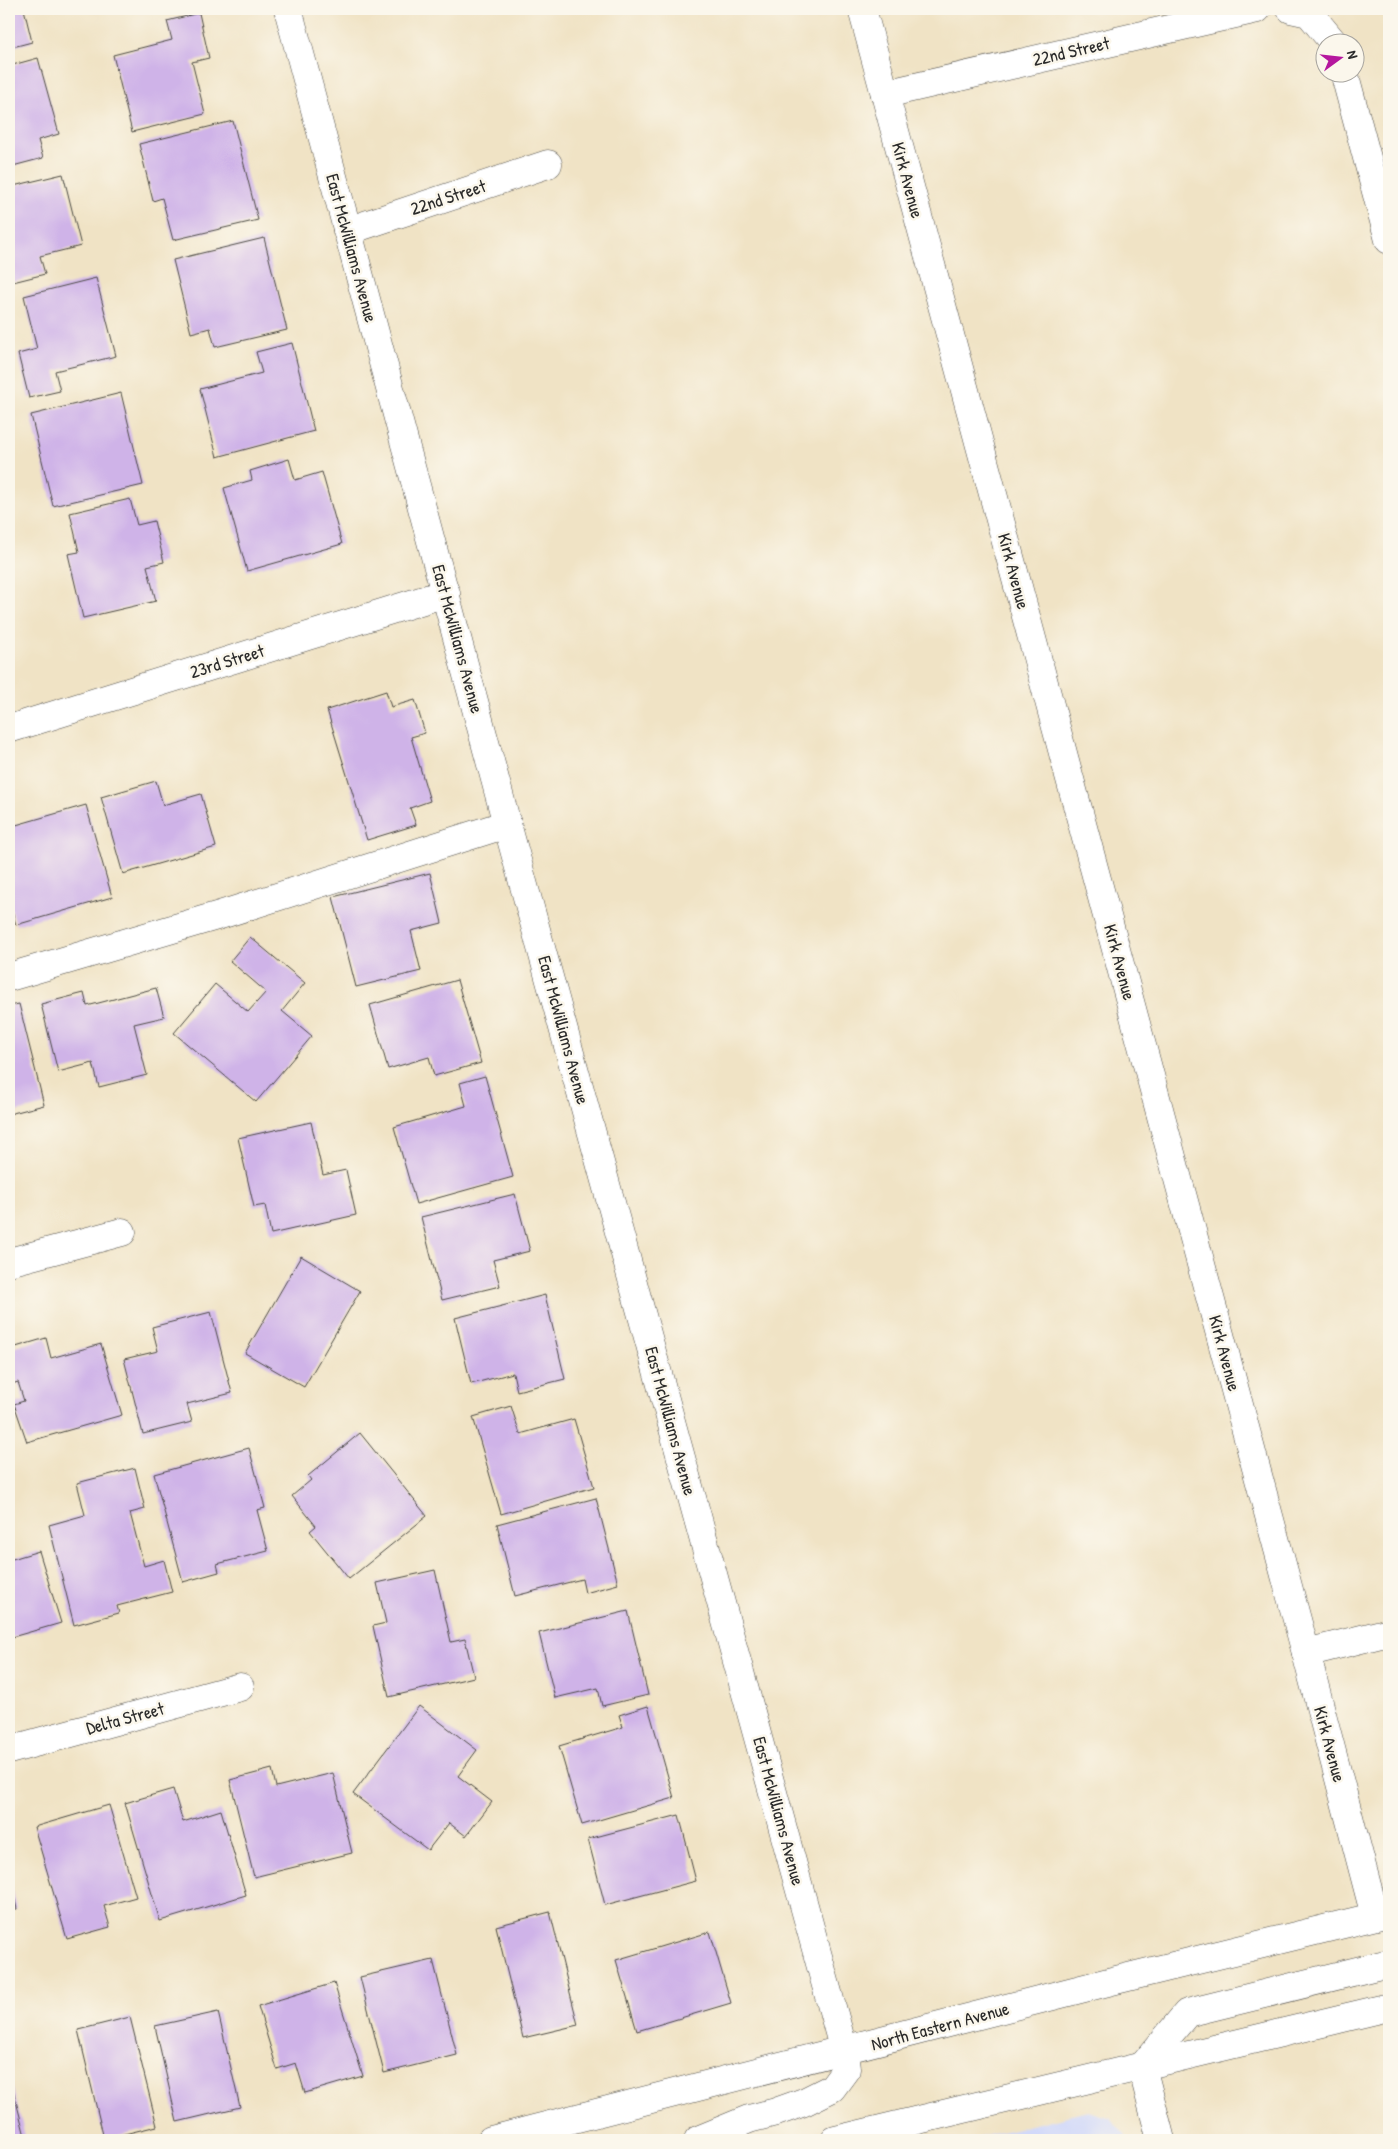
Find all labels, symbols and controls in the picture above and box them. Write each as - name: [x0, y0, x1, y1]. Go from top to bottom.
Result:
- street label: 22nd Street: [1030, 30, 1113, 72]
- north arrow: [1316, 32, 1366, 82]
- text: N: [1343, 48, 1363, 61]
- street label: Kirk Avenue: [886, 139, 930, 221]
- street label: East McWilliams Avenue: [320, 171, 384, 325]
- street label: 22nd Street: [407, 173, 490, 221]
- street label: Kirk Avenue: [992, 530, 1036, 612]
- street label: East McWilliams Avenue: [426, 562, 490, 716]
- street label: 23rd Street: [187, 638, 268, 684]
- street label: Kirk Avenue: [1098, 921, 1142, 1003]
- street label: East McWilliams Avenue: [532, 953, 596, 1107]
- street label: Kirk Avenue: [1203, 1312, 1247, 1394]
- street label: East McWilliams Avenue: [639, 1344, 703, 1498]
- street label: Delta Street: [83, 1695, 168, 1740]
- street label: Kirk Avenue: [1308, 1703, 1352, 1785]
- street label: East McWilliams Avenue: [747, 1734, 811, 1888]
- street label: North Eastern Avenue: [868, 1996, 1012, 2056]

